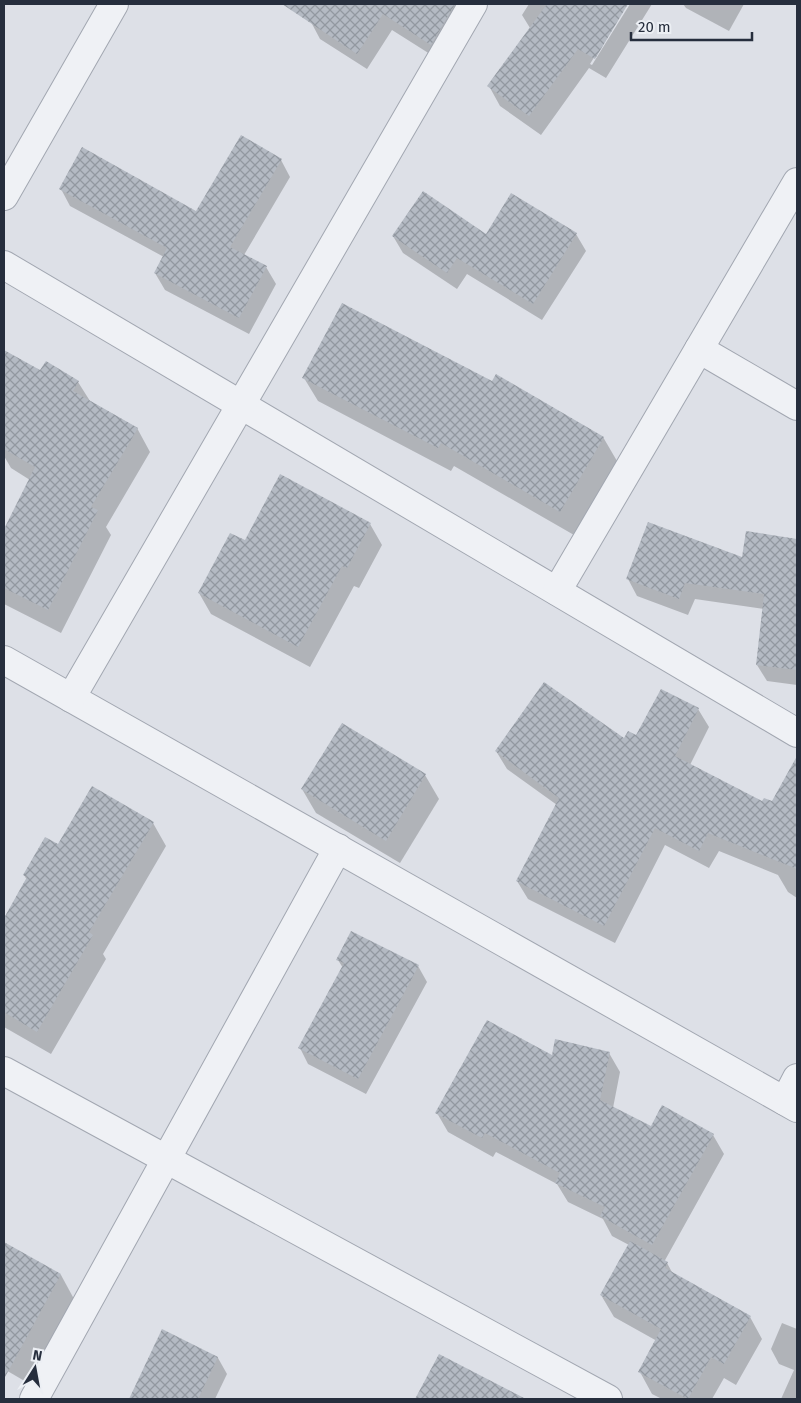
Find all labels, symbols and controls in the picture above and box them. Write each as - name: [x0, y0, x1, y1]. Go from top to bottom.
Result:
- scale bar: [631, 10, 752, 42]
- text: 20 m: [638, 18, 671, 36]
- north arrow: [10, 1343, 60, 1393]
- text: N: [31, 1346, 44, 1365]

